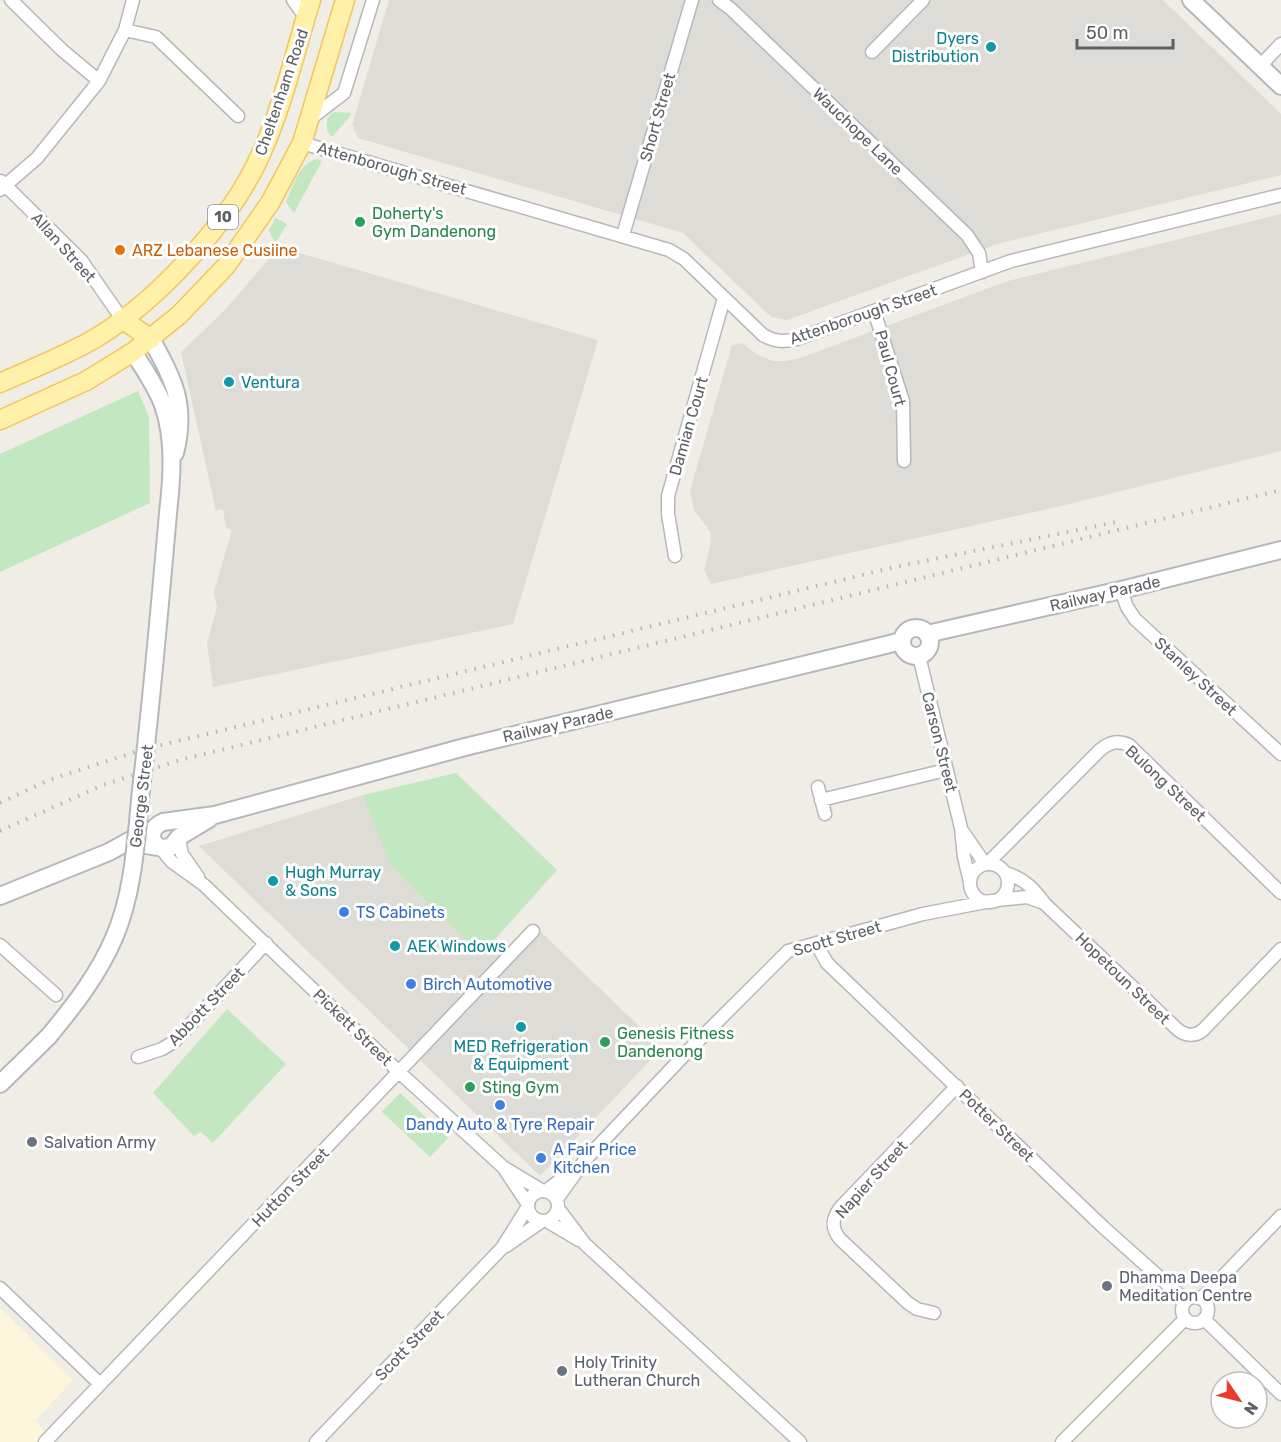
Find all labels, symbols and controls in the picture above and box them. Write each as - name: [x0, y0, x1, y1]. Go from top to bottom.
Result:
- scale bar: [1077, 12, 1173, 50]
- text: 50 m: [1086, 22, 1129, 44]
- street label: Cheltenham Road: [251, 26, 312, 158]
- place label: Dyers Distribution: [892, 29, 979, 66]
- marker: Dyers Distribution: [984, 40, 998, 54]
- street label: Short Street: [636, 71, 679, 164]
- street label: Wauchope Lane: [809, 84, 907, 179]
- street label: Attenborough Street: [315, 138, 469, 199]
- place label: Doherty's Gym Dandenong: [372, 204, 496, 241]
- road number: 10: [208, 205, 238, 229]
- street label: Allan Street: [27, 209, 100, 286]
- marker: Doherty's Gym Dandenong: [353, 215, 367, 229]
- place label: ARZ Lebanese Cusiine: [132, 241, 297, 260]
- marker: ARZ Lebanese Cusiine: [113, 243, 127, 257]
- street label: Attenborough Street: [787, 280, 939, 349]
- street label: Paul Court: [871, 328, 910, 408]
- place label: Ventura: [241, 373, 300, 392]
- street label: Damian Court: [665, 374, 712, 478]
- marker: Ventura: [222, 375, 236, 389]
- street label: Railway Parade: [1048, 572, 1162, 615]
- street label: Stanley Street: [1150, 633, 1241, 719]
- street label: Carson Street: [918, 690, 961, 794]
- street label: Railway Parade: [501, 703, 615, 746]
- street label: Bulong Street: [1122, 741, 1210, 825]
- street label: George Street: [126, 743, 157, 849]
- place label: Hugh Murray & Sons: [285, 863, 381, 900]
- marker: Hugh Murray & Sons: [266, 874, 280, 888]
- place label: TS Cabinets: [356, 903, 445, 922]
- marker: TS Cabinets: [337, 905, 351, 919]
- street label: Scott Street: [791, 917, 883, 960]
- street label: Hopetoun Street: [1071, 928, 1174, 1028]
- place label: AEK Windows: [407, 937, 506, 956]
- marker: AEK Windows: [388, 939, 402, 953]
- street label: Abbott Street: [164, 963, 248, 1049]
- place label: Birch Automotive: [423, 975, 552, 994]
- marker: Birch Automotive: [404, 977, 418, 991]
- street label: Pickett Street: [309, 985, 396, 1070]
- marker: MED Refrigeration & Equipment: [514, 1020, 528, 1034]
- place label: Genesis Fitness Dandenong: [617, 1024, 734, 1061]
- marker: Genesis Fitness Dandenong: [598, 1035, 612, 1049]
- place label: MED Refrigeration & Equipment: [454, 1037, 588, 1074]
- place label: Sting Gym: [482, 1078, 559, 1097]
- marker: Sting Gym: [463, 1080, 477, 1094]
- street label: Potter Street: [955, 1085, 1038, 1166]
- marker: Dandy Auto & Tyre Repair: [493, 1098, 507, 1112]
- place label: Dandy Auto & Tyre Repair: [406, 1115, 594, 1134]
- place label: Salvation Army: [44, 1133, 156, 1152]
- marker: Salvation Army: [25, 1135, 39, 1149]
- street label: Napier Street: [831, 1136, 911, 1222]
- place label: A Fair Price Kitchen: [553, 1140, 637, 1177]
- street label: Hutton Street: [248, 1144, 333, 1231]
- marker: A Fair Price Kitchen: [534, 1151, 548, 1165]
- place label: Dhamma Deepa Meditation Centre: [1119, 1268, 1252, 1305]
- marker: Dhamma Deepa Meditation Centre: [1100, 1279, 1114, 1293]
- street label: Scott Street: [371, 1306, 448, 1385]
- place label: Holy Trinity Lutheran Church: [574, 1353, 700, 1390]
- marker: Holy Trinity Lutheran Church: [555, 1364, 569, 1378]
- north arrow: [1209, 1370, 1269, 1430]
- text: N: [1240, 1398, 1262, 1418]

